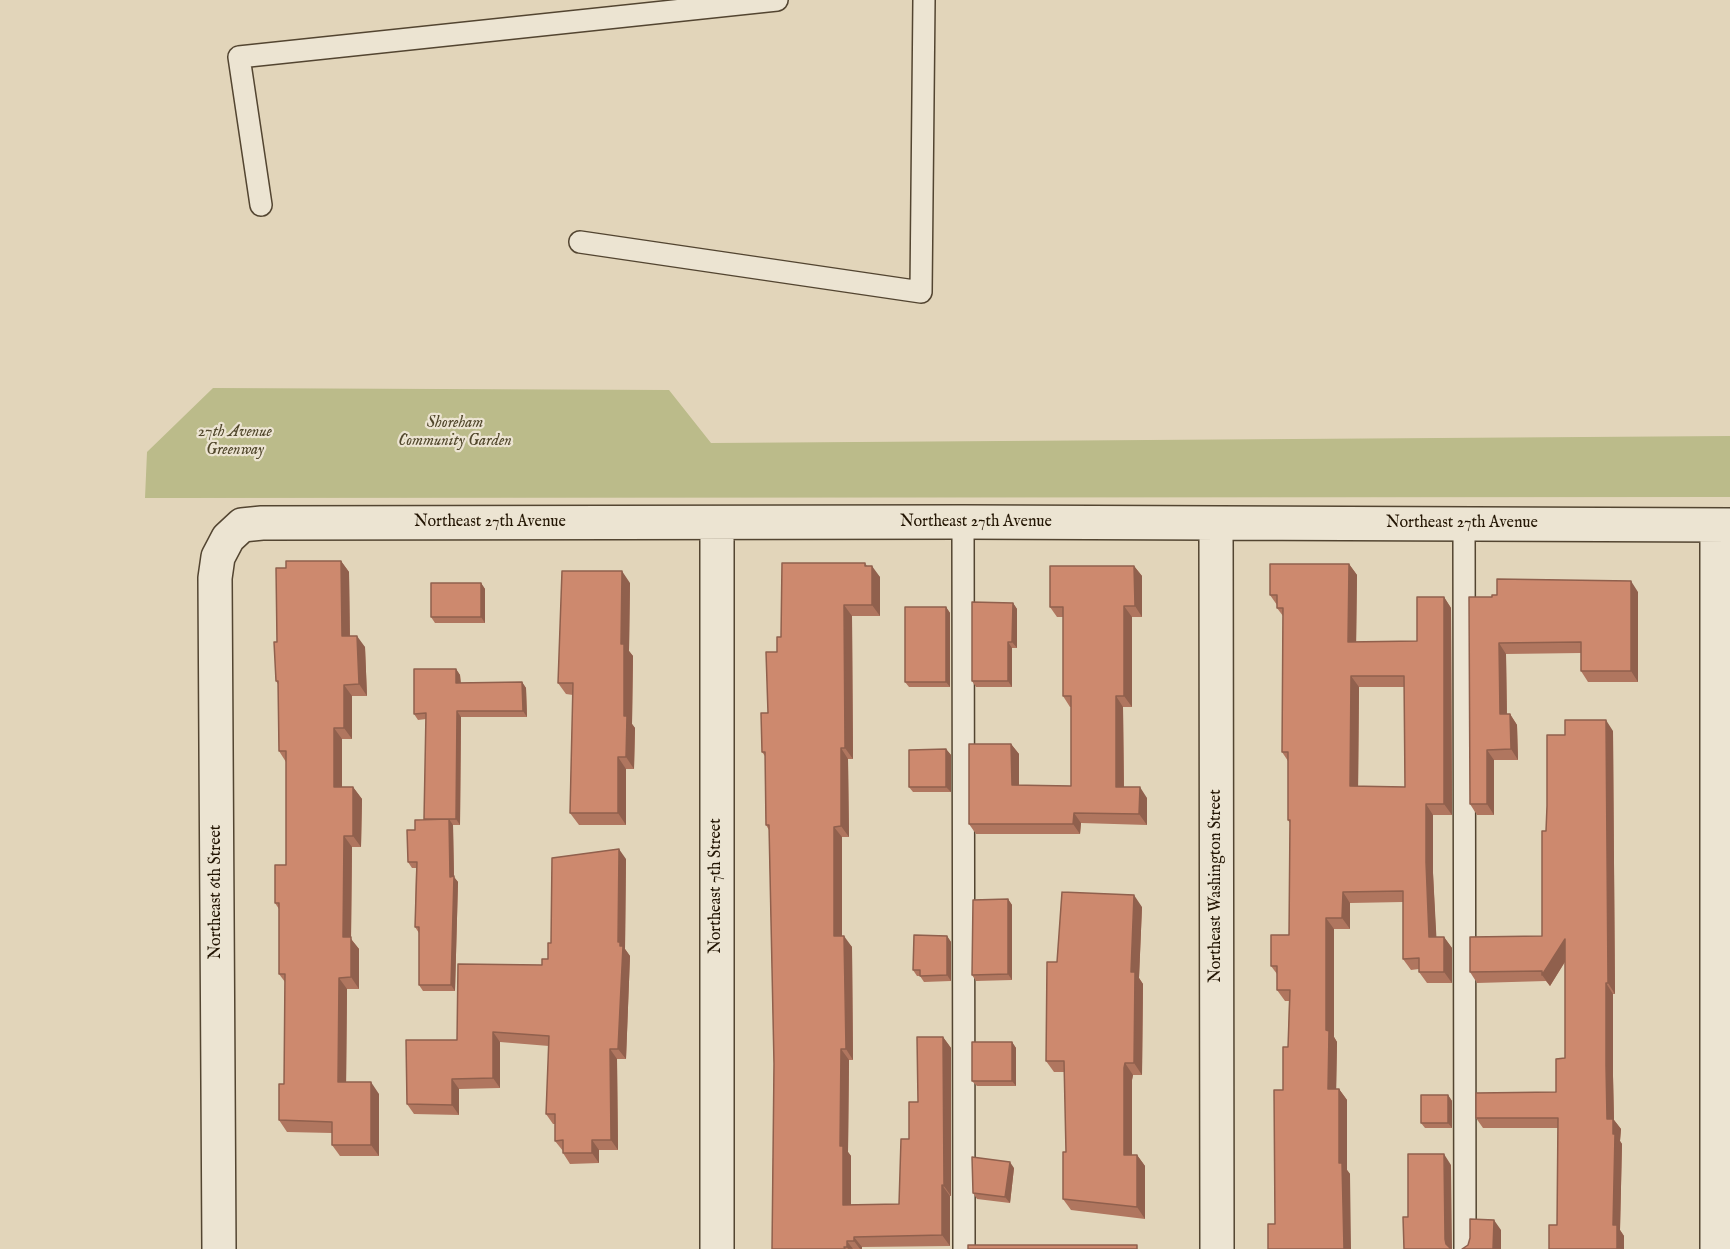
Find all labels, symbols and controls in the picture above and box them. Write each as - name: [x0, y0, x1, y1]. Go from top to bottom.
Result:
- park label: Shoreham Community Garden: [398, 414, 512, 452]
- park label: 27th Avenue Greenway: [198, 423, 272, 461]
- street label: Northeast 27th Avenue: [414, 513, 566, 533]
- street label: Northeast 27th Avenue: [900, 513, 1052, 533]
- street label: Northeast 27th Avenue: [1386, 514, 1538, 534]
- street label: Northeast Washington Street: [1207, 789, 1227, 983]
- street label: Northeast 7th Street: [707, 818, 727, 954]
- street label: Northeast 6th Street: [207, 825, 227, 959]

